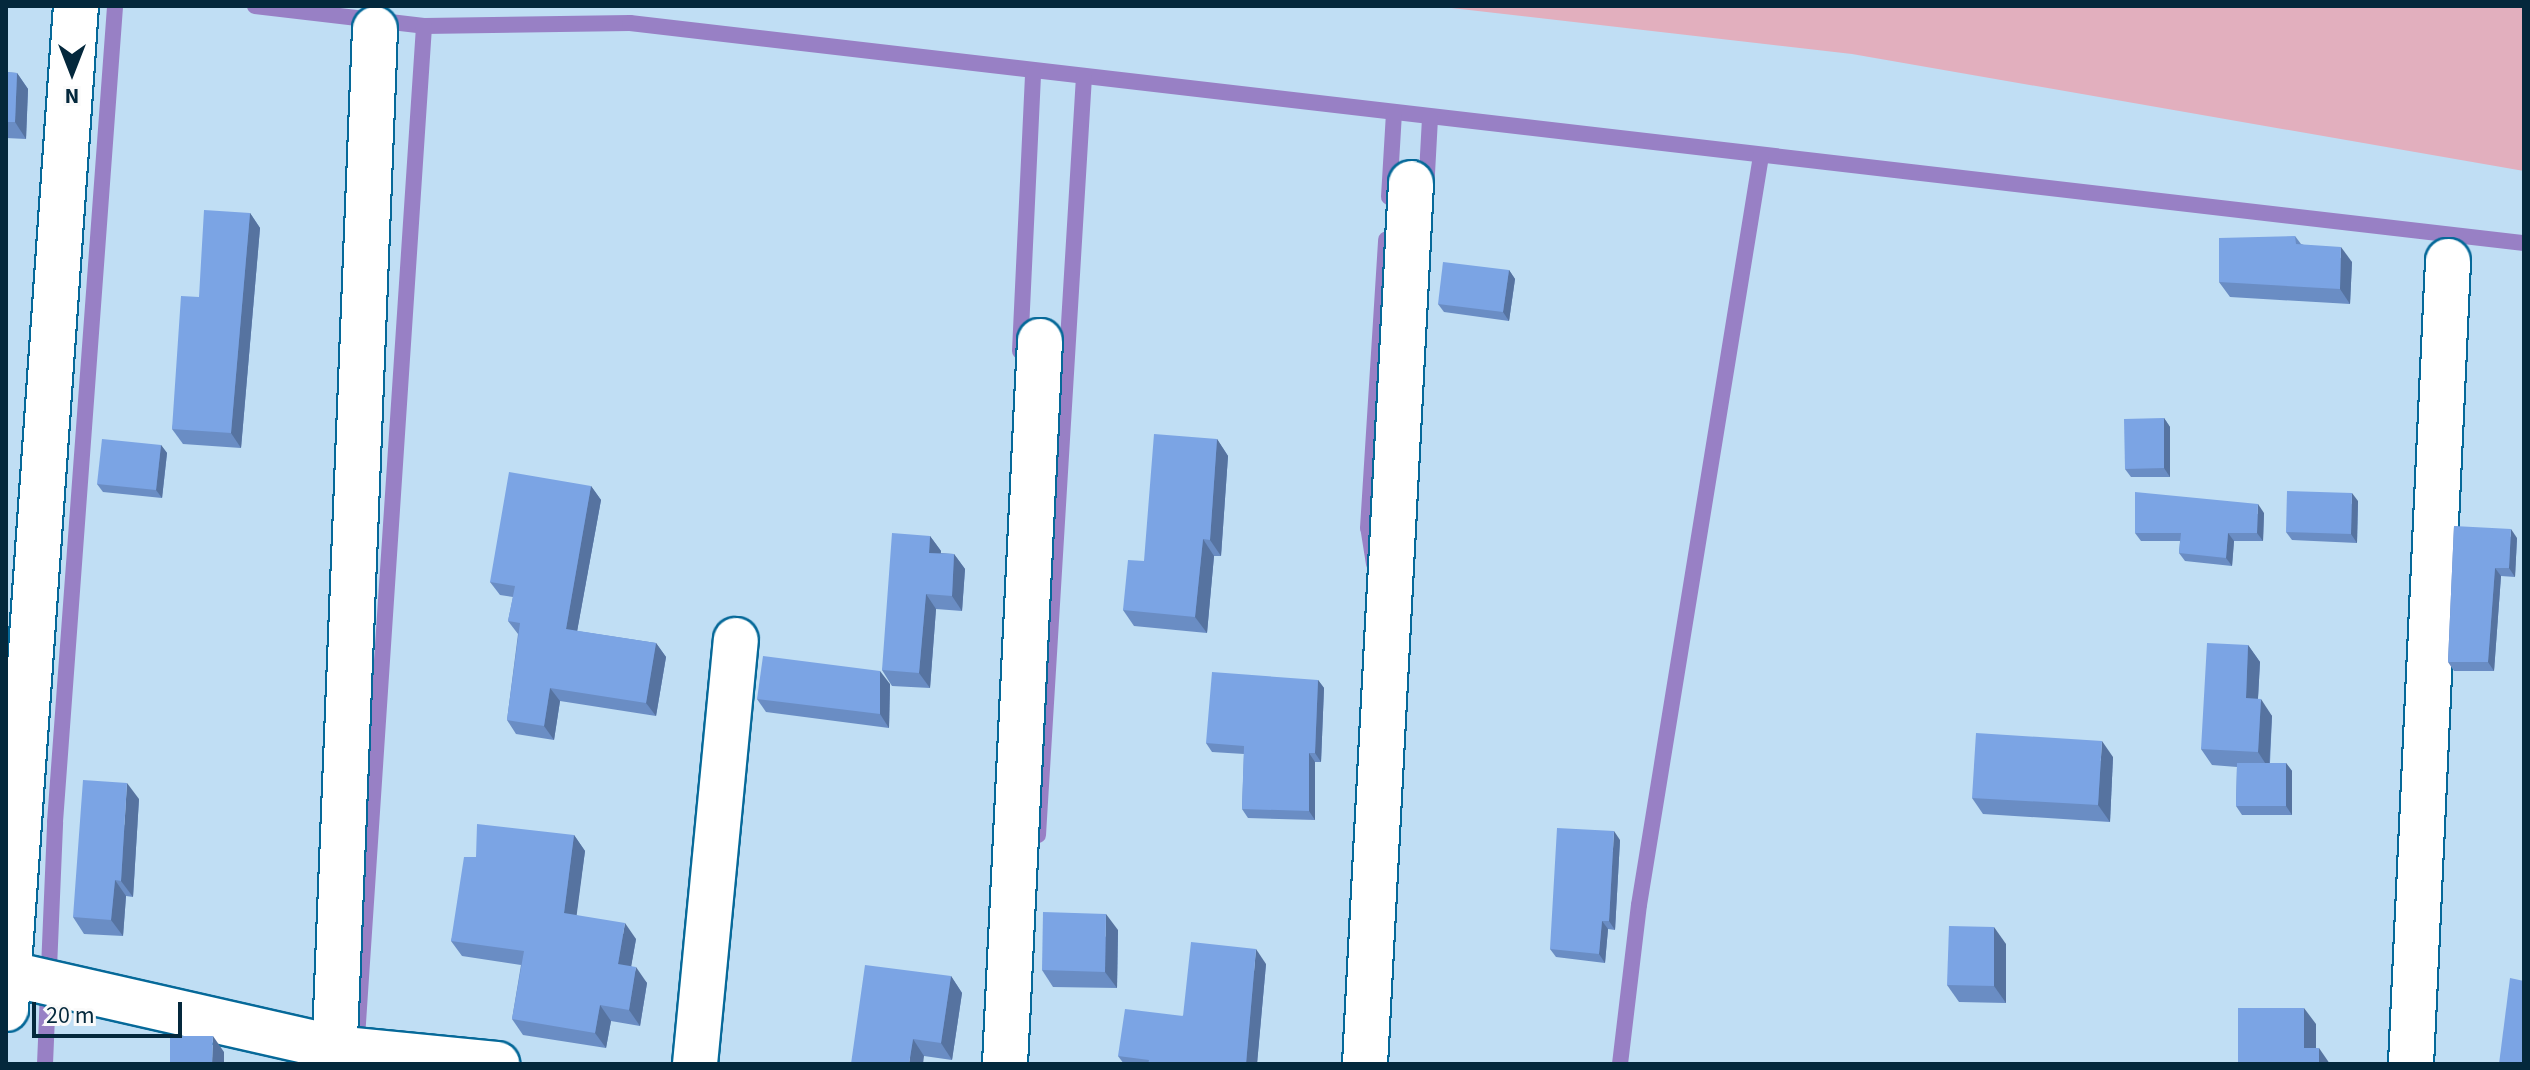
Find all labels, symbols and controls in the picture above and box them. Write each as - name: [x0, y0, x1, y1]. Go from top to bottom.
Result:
- north arrow: [32, 32, 112, 112]
- text: N: [65, 80, 79, 112]
- scale bar: [36, 986, 186, 1036]
- text: 20 m: [46, 998, 95, 1033]

